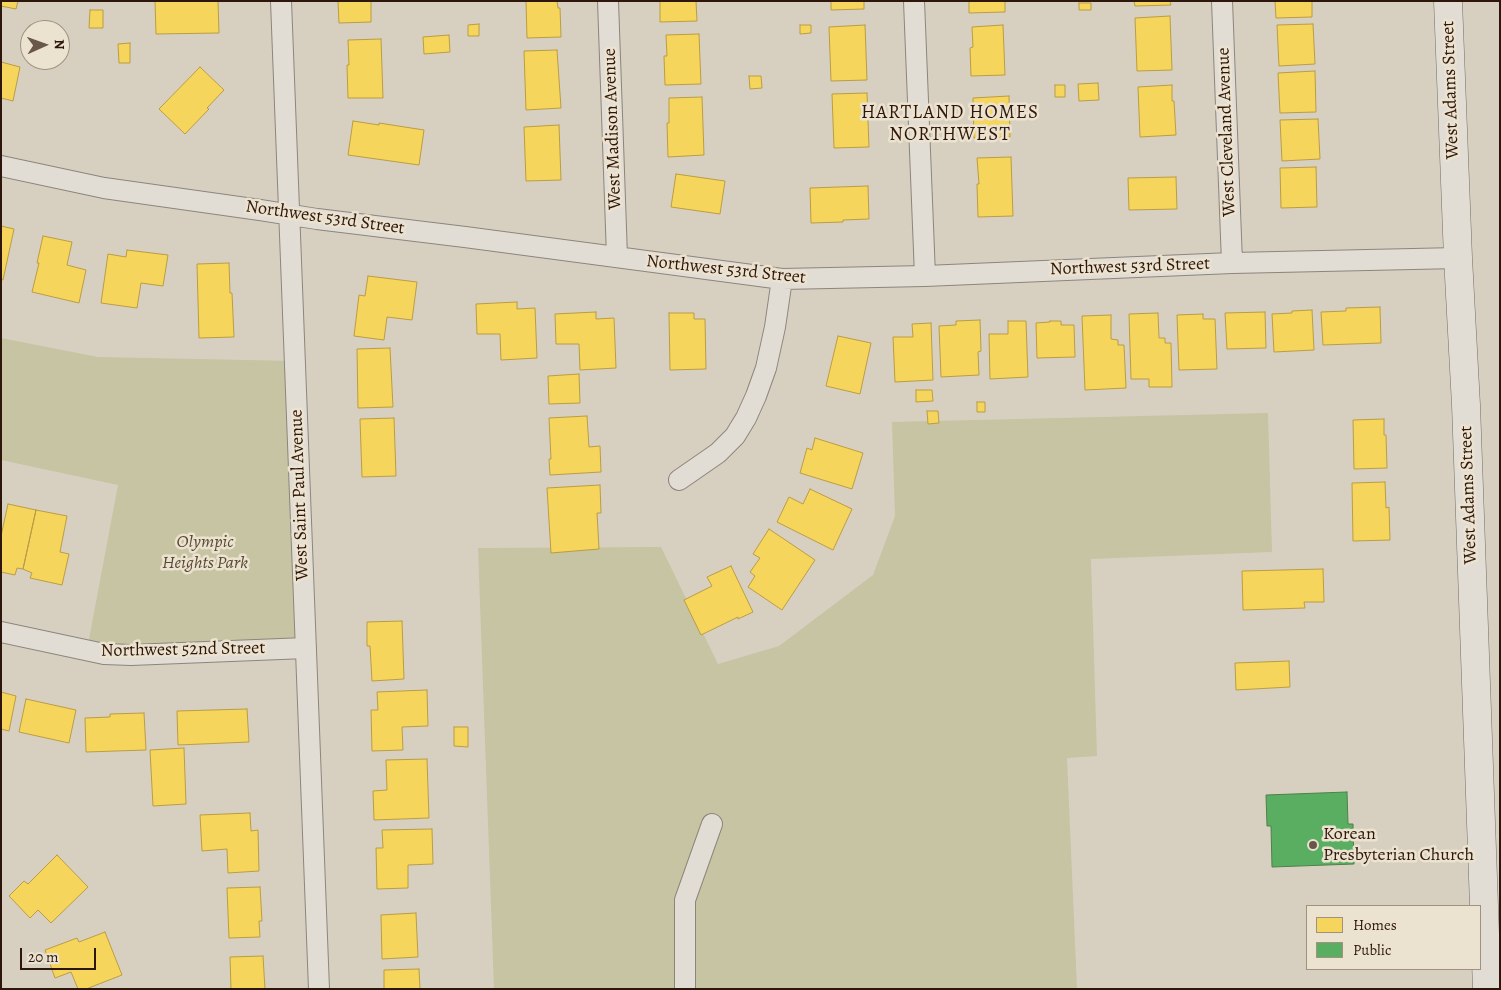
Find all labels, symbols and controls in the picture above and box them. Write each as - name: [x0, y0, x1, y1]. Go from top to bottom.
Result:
- north arrow: [20, 20, 70, 70]
- street label: West Adams Street: [1438, 20, 1464, 160]
- text: N: [50, 39, 69, 50]
- street label: West Cleveland Avenue: [1213, 47, 1241, 217]
- street label: West Madison Avenue: [599, 48, 627, 210]
- district label: HARTLAND HOMES NORTHWEST: [859, 102, 1041, 146]
- street label: Northwest 53rd Street: [244, 196, 406, 240]
- street label: Northwest 53rd Street: [645, 251, 807, 289]
- street label: Northwest 53rd Street: [1050, 253, 1210, 281]
- street label: West Saint Paul Avenue: [286, 409, 314, 581]
- street label: West Adams Street: [1456, 425, 1482, 565]
- park label: Olympic Heights Park: [162, 532, 248, 574]
- street label: Northwest 52nd Street: [101, 638, 265, 662]
- place label: Korean Presbyterian Church: [1323, 824, 1474, 866]
- marker: Korean Presbyterian Church: [1307, 839, 1319, 851]
- legend: [1306, 905, 1481, 970]
- text: Homes: [1353, 915, 1397, 935]
- scale bar: [22, 938, 99, 970]
- text: Public: [1353, 940, 1391, 960]
- text: 20 m: [28, 947, 59, 967]

